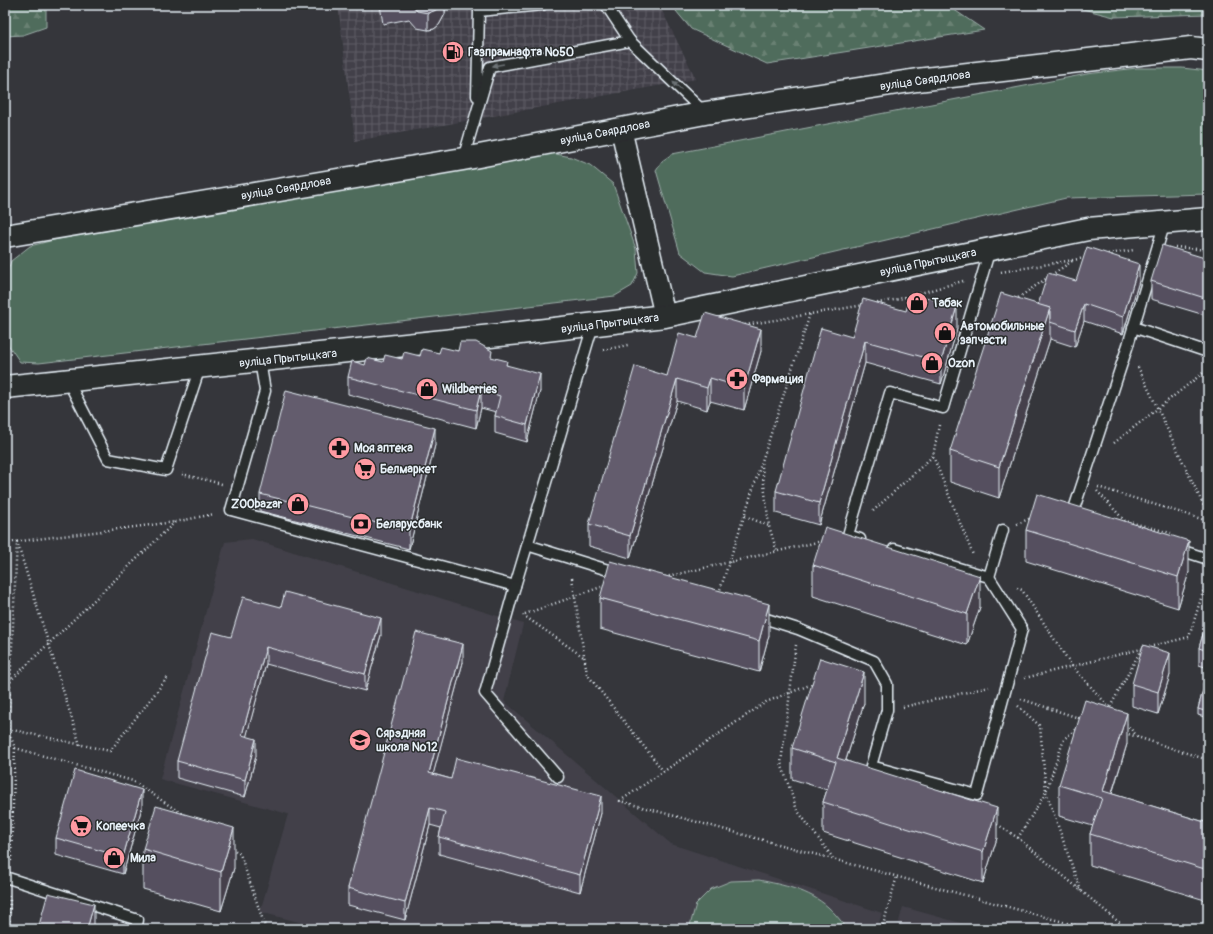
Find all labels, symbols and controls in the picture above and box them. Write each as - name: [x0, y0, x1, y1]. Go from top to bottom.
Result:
- fuel station icon: Газпрамнафта №50: [440, 39, 466, 65]
- place label: Газпрамнафта №50: [468, 45, 574, 60]
- one-way arrow: [492, 62, 504, 68]
- street label: вуліца Свярдлова: [879, 67, 972, 94]
- one-way arrow: [672, 81, 682, 91]
- street label: вуліца Свярдлова: [559, 116, 652, 149]
- street label: вуліца Свярдлова: [240, 173, 333, 204]
- street label: вуліца Прытыцкага: [878, 245, 978, 280]
- shop icon: Табак: [904, 290, 930, 316]
- place label: Табак: [931, 296, 963, 311]
- street label: вуліца Прытыцкага: [560, 310, 660, 337]
- place label: Автомобильные запчасти: [960, 319, 1045, 348]
- shop icon: Автомобильные запчасти: [932, 320, 958, 346]
- street label: вуліца Прытыцкага: [238, 346, 338, 371]
- shop icon: Ozon: [919, 350, 945, 376]
- place label: Ozon: [948, 356, 975, 371]
- pharmacy icon: Фармация: [724, 366, 750, 392]
- place label: Фармация: [751, 372, 804, 387]
- shop icon: Wildberries: [414, 376, 440, 402]
- place label: Wildberries: [442, 382, 498, 397]
- pharmacy icon: Моя аптека: [326, 435, 352, 461]
- place label: Моя аптека: [354, 441, 413, 456]
- supermarket icon: Белмаркет: [352, 456, 378, 482]
- place label: Белмаркет: [380, 462, 438, 477]
- shop icon: ZOObazar: [285, 491, 311, 517]
- place label: ZOObazar: [231, 497, 283, 512]
- bank icon: Беларусбанк: [348, 511, 374, 537]
- place label: Беларусбанк: [376, 517, 443, 532]
- place label: Сярэдняя школа №12: [376, 726, 438, 755]
- school or university icon: Сярэдняя школа №12: [347, 727, 373, 753]
- supermarket icon: Копеечка: [68, 813, 94, 839]
- place label: Копеечка: [96, 819, 146, 834]
- shop icon: Мила: [101, 845, 127, 871]
- place label: Мила: [130, 851, 156, 866]

